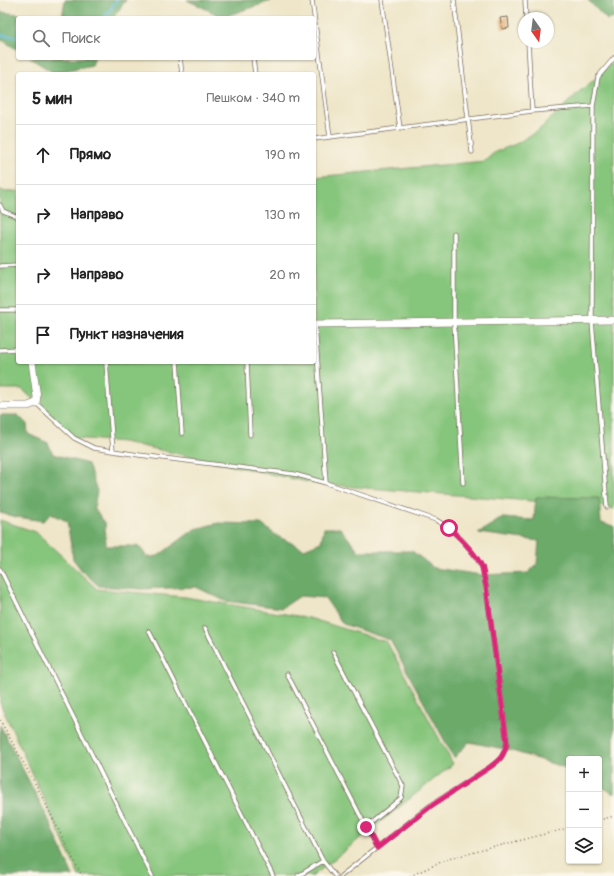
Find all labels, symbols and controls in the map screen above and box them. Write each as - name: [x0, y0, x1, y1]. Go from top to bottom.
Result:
- north arrow: [518, 12, 554, 48]
- search box: [16, 16, 316, 60]
- icon: search: [30, 27, 52, 49]
- text: Поиск: [62, 29, 101, 48]
- text: 5 мин: [32, 88, 72, 109]
- text: Пешком · 340 m: [206, 90, 300, 106]
- icon: ahead: [32, 144, 54, 166]
- text: Прямо: [70, 145, 111, 164]
- text: 190 m: [265, 147, 300, 163]
- icon: right: [32, 204, 54, 226]
- text: Направо: [70, 205, 124, 224]
- text: 130 m: [264, 207, 300, 223]
- icon: right: [32, 264, 54, 286]
- text: Направо: [70, 265, 124, 284]
- text: 20 m: [269, 267, 300, 283]
- icon: arrive: [32, 324, 54, 346]
- text: Пункт назначения: [70, 325, 184, 344]
- route start: [440, 519, 458, 537]
- map controls: [566, 756, 602, 864]
- button: +: [566, 756, 602, 792]
- button: −: [566, 792, 602, 828]
- route end: [357, 818, 375, 836]
- button: layers: [566, 828, 602, 864]

